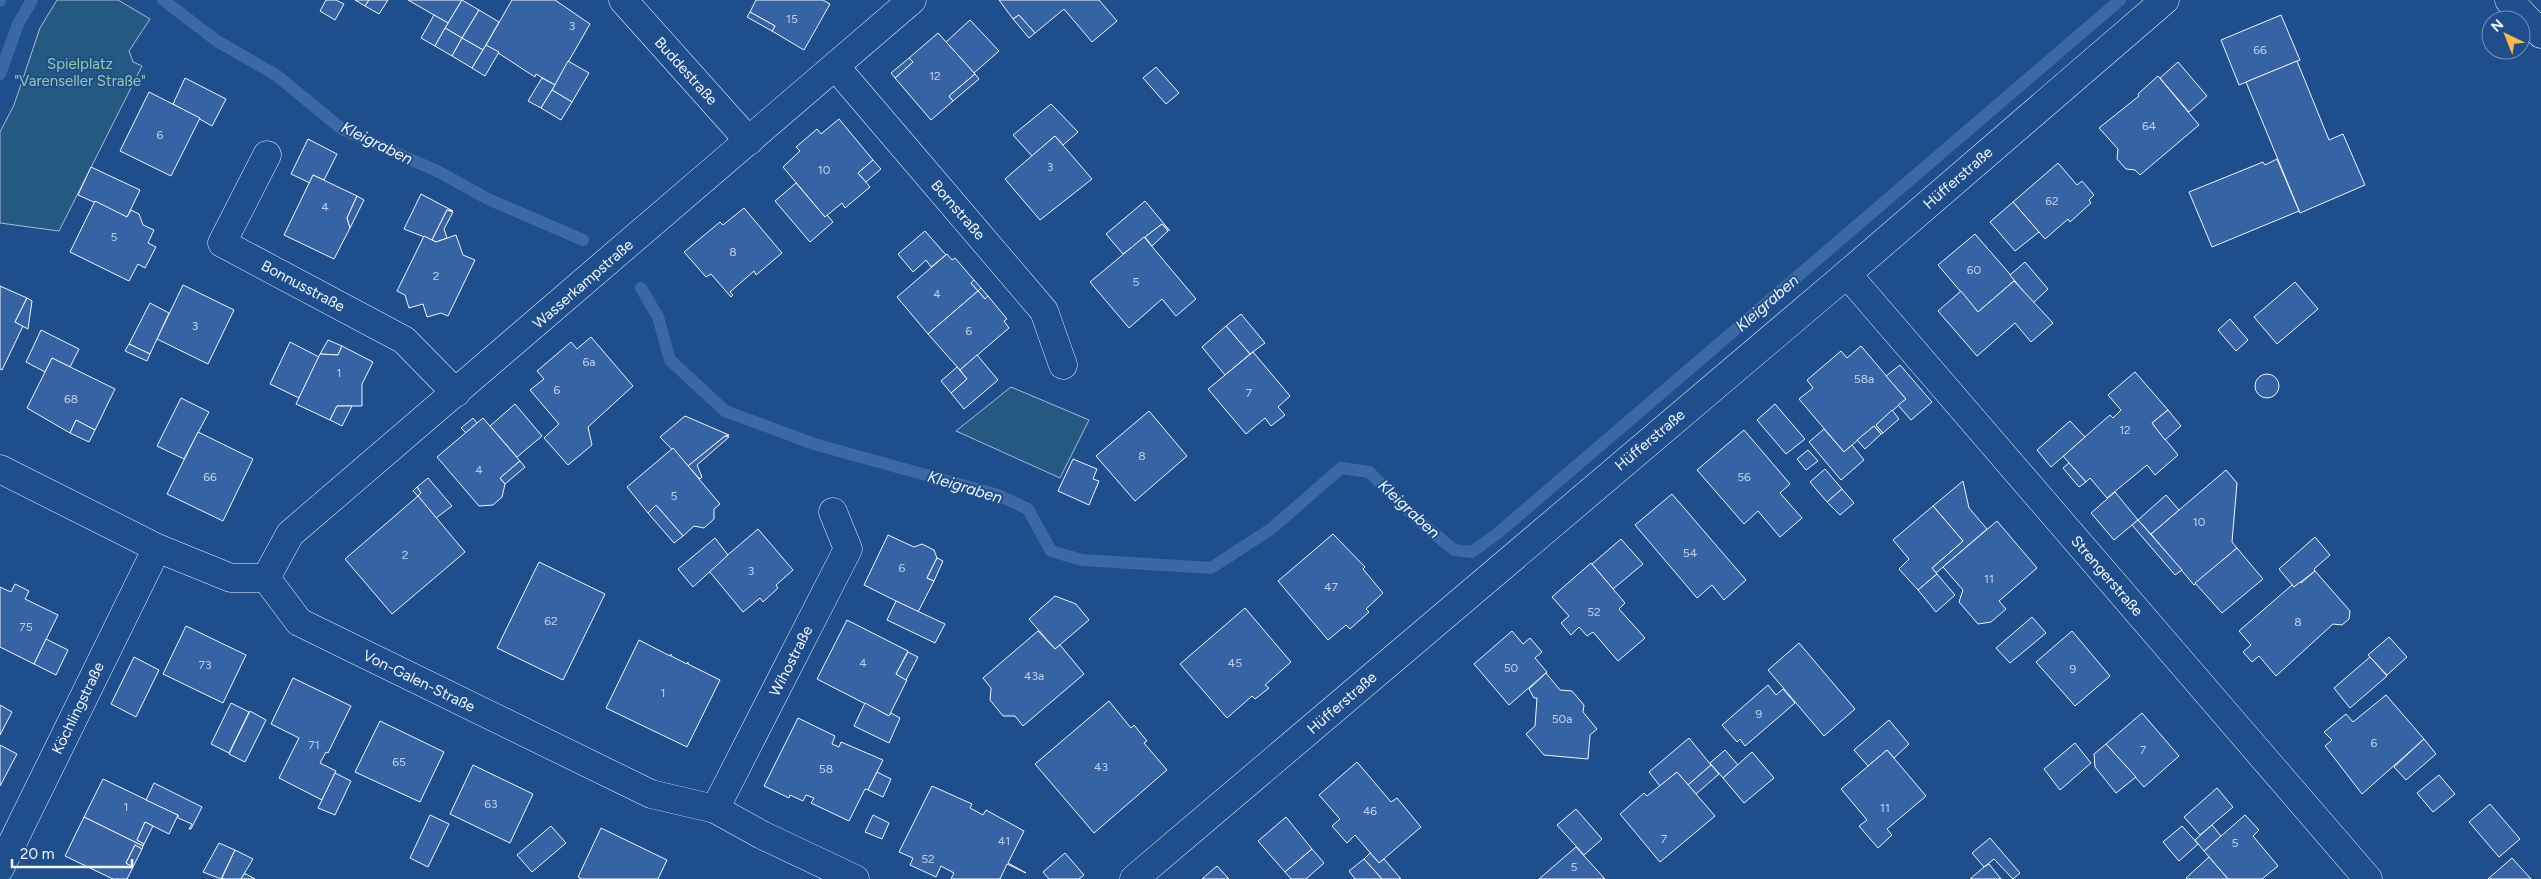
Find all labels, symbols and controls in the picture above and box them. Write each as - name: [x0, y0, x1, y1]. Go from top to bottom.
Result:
- north arrow: [2481, 10, 2531, 60]
- house number: 15: [786, 12, 798, 26]
- text: N: [2488, 16, 2507, 36]
- house number: 3: [569, 19, 575, 33]
- street label: Buddestraße: [651, 33, 721, 109]
- house number: 66: [2253, 43, 2267, 57]
- park label: Spielplatz "Varenseller Straße": [14, 55, 146, 90]
- house number: 12: [929, 69, 941, 83]
- water label: Kleigraben: [338, 118, 416, 168]
- house number: 64: [2142, 119, 2157, 133]
- house number: 6: [157, 128, 164, 142]
- street label: Hüfferstraße: [1920, 143, 1996, 213]
- house number: 3: [1047, 160, 1053, 174]
- house number: 10: [818, 163, 831, 177]
- street label: Bornstraße: [927, 176, 989, 244]
- house number: 62: [2045, 194, 2059, 208]
- house number: 4: [321, 200, 329, 214]
- house number: 5: [111, 230, 118, 244]
- street label: Wasserkampstraße: [529, 236, 637, 332]
- house number: 8: [729, 245, 737, 259]
- street label: Bonnusstraße: [258, 256, 348, 316]
- house number: 60: [1967, 263, 1982, 277]
- house number: 2: [433, 269, 439, 283]
- water label: Kleigraben: [1732, 270, 1802, 335]
- house number: 5: [1133, 275, 1140, 289]
- house number: 4: [933, 287, 941, 301]
- house number: 3: [192, 319, 198, 333]
- house number: 6: [966, 324, 973, 338]
- house number: 6a: [583, 355, 595, 369]
- house number: 1: [337, 366, 341, 380]
- house number: 58a: [1854, 372, 1874, 386]
- house number: 6: [554, 383, 561, 397]
- house number: 7: [1246, 386, 1253, 400]
- house number: 68: [64, 392, 78, 406]
- street label: Hüfferstraße: [1611, 405, 1689, 475]
- house number: 12: [2119, 423, 2131, 437]
- house number: 8: [1138, 449, 1146, 463]
- house number: 4: [475, 463, 483, 477]
- water label: Kleigraben: [925, 467, 1005, 507]
- house number: 66: [203, 470, 217, 484]
- house number: 56: [1737, 470, 1751, 484]
- water label: Kleigraben: [1374, 476, 1444, 542]
- house number: 5: [671, 489, 678, 503]
- house number: 10: [2193, 515, 2206, 529]
- street label: Strengerstraße: [2067, 532, 2147, 620]
- house number: 54: [1683, 546, 1698, 560]
- house number: 2: [402, 548, 408, 562]
- house number: 6: [899, 561, 906, 575]
- house number: 3: [748, 564, 754, 578]
- house number: 11: [1984, 572, 1994, 586]
- house number: 47: [1324, 580, 1338, 594]
- house number: 52: [1587, 605, 1601, 619]
- house number: 62: [544, 614, 558, 628]
- house number: 8: [2294, 615, 2302, 629]
- house number: 75: [19, 620, 33, 634]
- street label: Wihostraße: [766, 623, 816, 699]
- street label: Von-Galen-Straße: [360, 646, 478, 716]
- house number: 4: [859, 656, 867, 670]
- house number: 45: [1228, 656, 1242, 670]
- house number: 73: [199, 658, 211, 672]
- street label: Köchlingstraße: [48, 659, 108, 757]
- house number: 50: [1504, 661, 1519, 675]
- house number: 9: [2070, 662, 2077, 676]
- street label: Hüfferstraße: [1304, 668, 1380, 738]
- house number: 43a: [1024, 669, 1044, 683]
- house number: 1: [661, 686, 665, 700]
- house number: 9: [1756, 707, 1763, 721]
- house number: 50a: [1552, 712, 1572, 726]
- house number: 6: [2371, 736, 2378, 750]
- house number: 71: [308, 738, 320, 752]
- house number: 7: [2140, 743, 2147, 757]
- house number: 65: [392, 755, 406, 769]
- house number: 43: [1094, 760, 1108, 774]
- house number: 58: [819, 762, 833, 776]
- house number: 63: [484, 797, 498, 811]
- house number: 1: [124, 800, 128, 814]
- house number: 11: [1880, 801, 1890, 815]
- house number: 46: [1363, 804, 1377, 818]
- house number: 7: [1661, 832, 1668, 846]
- house number: 41: [998, 834, 1010, 848]
- scale bar: [12, 836, 132, 868]
- house number: 5: [2232, 836, 2239, 850]
- text: 20 m: [20, 845, 54, 863]
- house number: 52: [921, 852, 935, 866]
- house number: 5: [1571, 860, 1578, 874]

